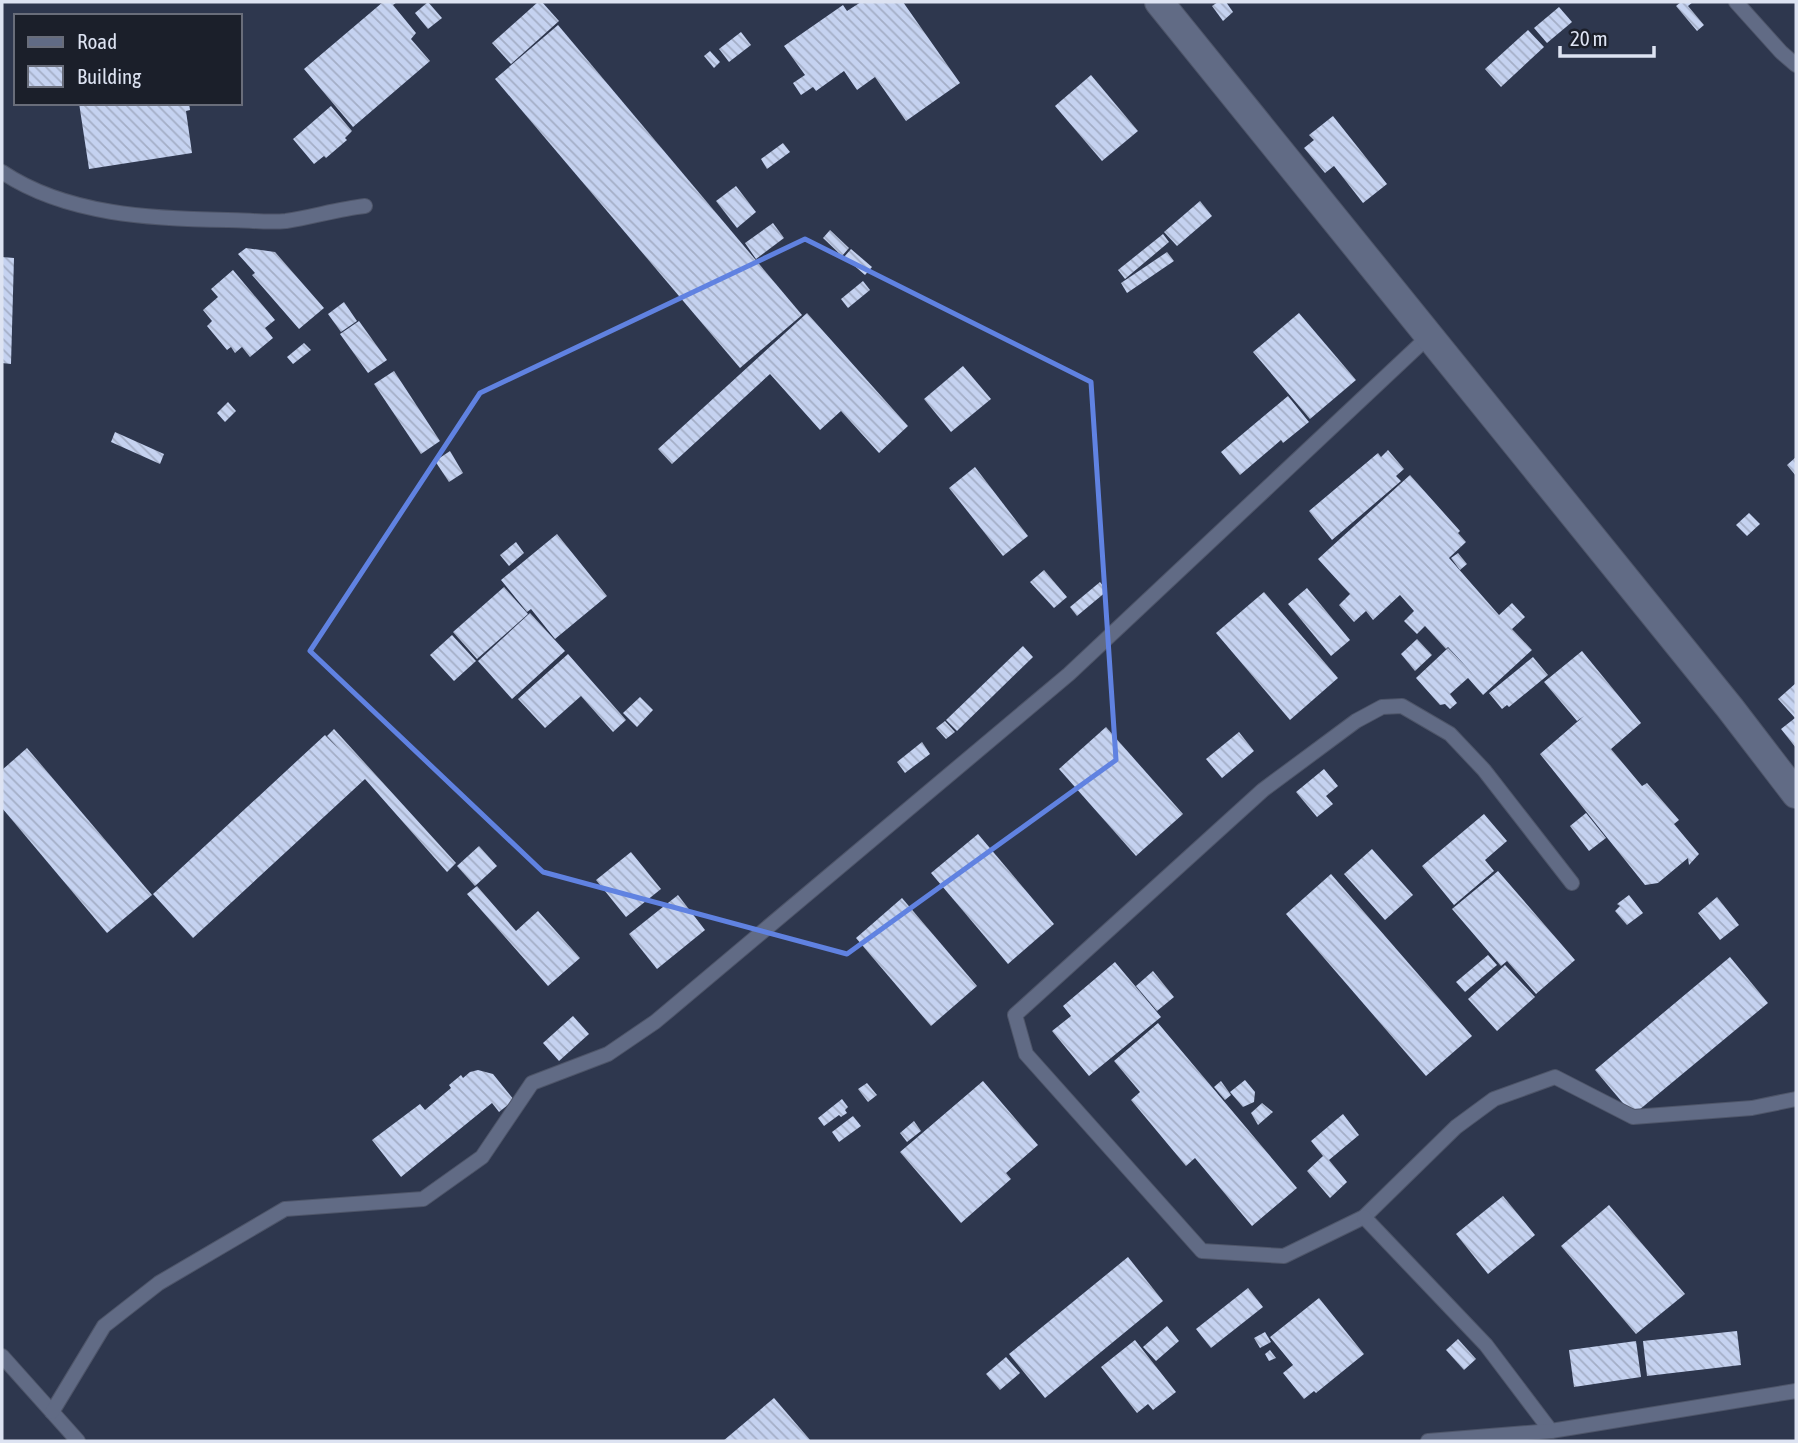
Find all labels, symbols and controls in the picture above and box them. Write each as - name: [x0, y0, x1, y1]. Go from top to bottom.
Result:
- legend: [14, 14, 242, 105]
- scale bar: [1560, 14, 1654, 58]
- text: 20 m: [1570, 26, 1608, 50]
- text: Road: [77, 29, 117, 53]
- text: Building: [77, 64, 141, 88]

